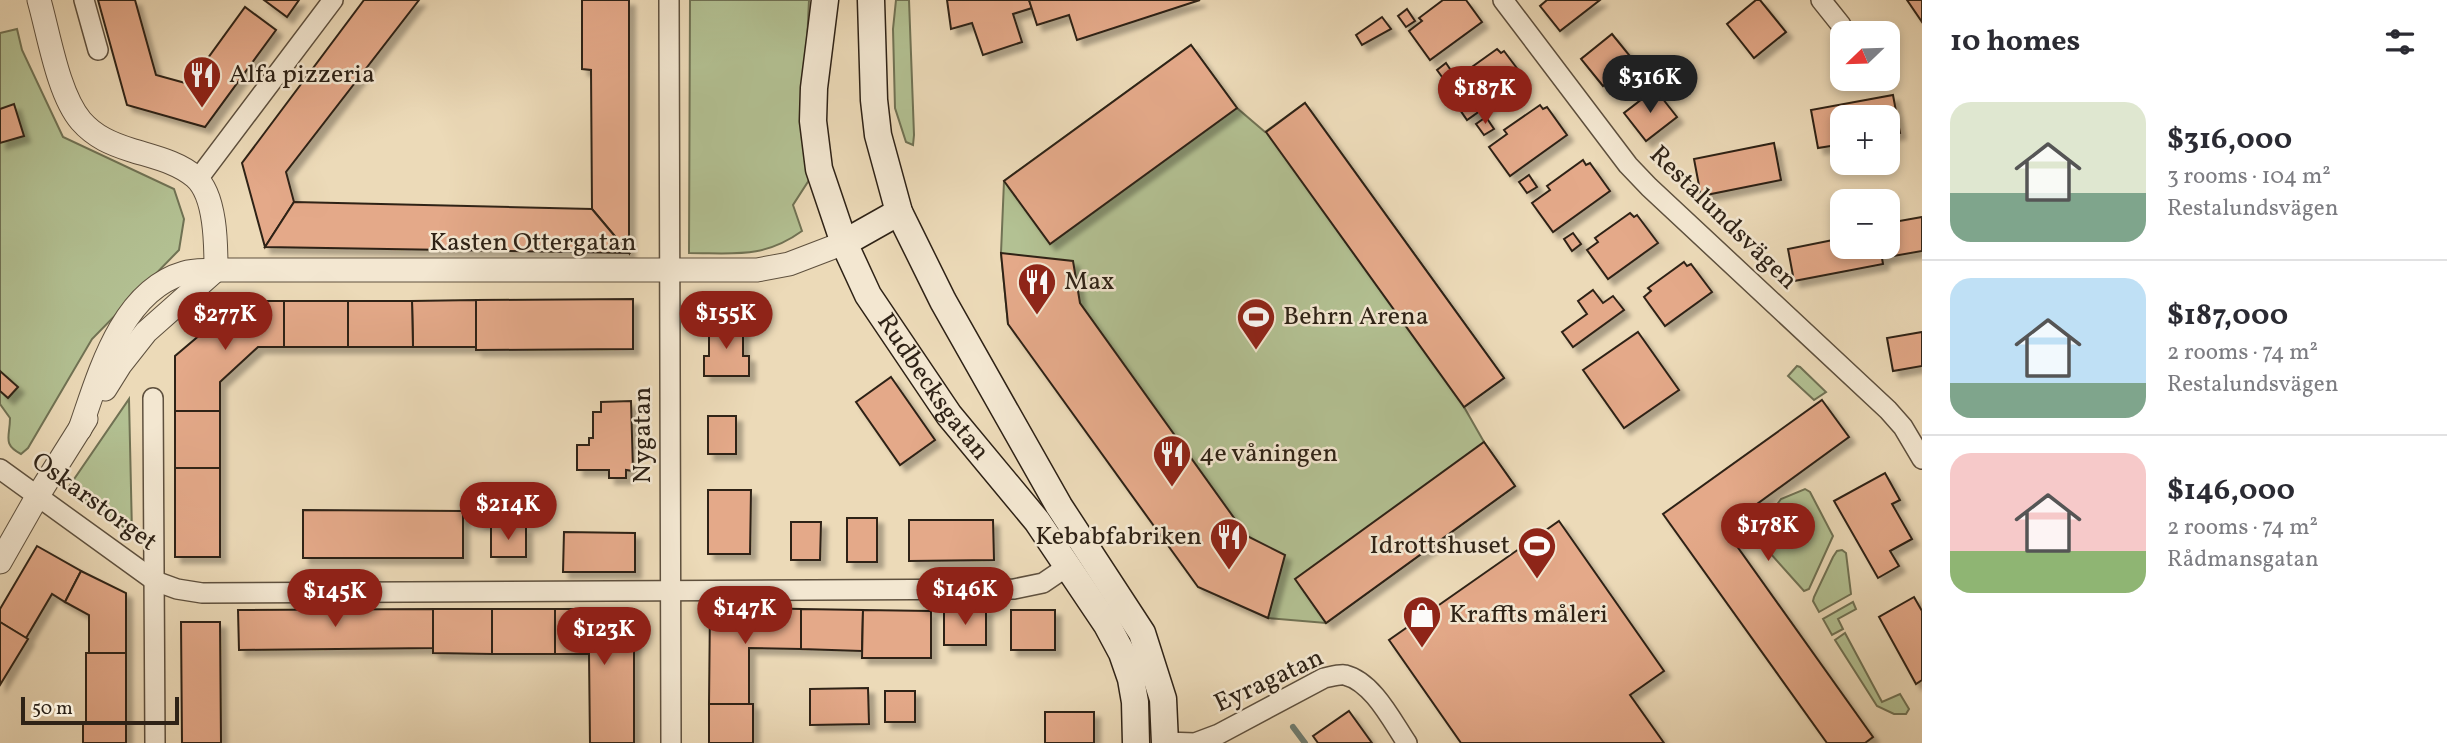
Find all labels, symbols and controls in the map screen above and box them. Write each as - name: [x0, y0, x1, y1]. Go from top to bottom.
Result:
- north arrow: [1830, 21, 1900, 91]
- map controls: [1830, 21, 1900, 259]
- text: 10 homes: [1950, 21, 2080, 63]
- icon: filters: [2381, 23, 2419, 61]
- restaurant icon: Alfa pizzeria: [181, 54, 223, 109]
- pin: $316K: [1601, 55, 1699, 115]
- place label: Alfa pizzeria: [229, 57, 375, 93]
- text: $316K: [1618, 62, 1682, 94]
- pin: $187K: [1436, 66, 1534, 126]
- text: $187K: [1454, 73, 1516, 105]
- button: +: [1830, 105, 1900, 175]
- text: $316,000: [2167, 119, 2292, 161]
- icon: home: [2006, 130, 2090, 214]
- street label: Restalundsvägen: [1641, 138, 1805, 298]
- text: 3 rooms · 104 m²: [2167, 161, 2331, 193]
- button: −: [1830, 189, 1900, 259]
- text: Restalundsvägen: [2167, 193, 2338, 225]
- street label: Kasten Ottergatan: [429, 225, 637, 261]
- restaurant icon: Max: [1016, 261, 1058, 316]
- place label: Max: [1064, 264, 1114, 300]
- pin: $277K: [176, 292, 274, 352]
- pin: $155K: [677, 292, 775, 351]
- text: $187,000: [2167, 295, 2288, 337]
- sports icon: Behrn Arena: [1235, 296, 1277, 351]
- text: $155K: [696, 298, 756, 330]
- text: $277K: [193, 299, 257, 331]
- place label: Behrn Arena: [1283, 299, 1429, 335]
- street label: Rudbecksgatan: [868, 306, 998, 468]
- icon: home: [2006, 306, 2090, 390]
- text: 2 rooms · 74 m²: [2167, 337, 2318, 369]
- text: Restalundsvägen: [2167, 369, 2338, 401]
- street label: Nygatan: [625, 387, 661, 483]
- restaurant icon: 4e våningen: [1151, 433, 1193, 488]
- place label: 4e våningen: [1199, 436, 1338, 472]
- street label: Oskarstorget: [24, 444, 164, 560]
- text: $146,000: [2167, 470, 2295, 512]
- icon: home: [2006, 481, 2090, 565]
- pin: $214K: [459, 482, 557, 542]
- text: $214K: [476, 489, 540, 521]
- pin: $178K: [1719, 504, 1817, 563]
- text: $178K: [1737, 510, 1799, 542]
- text: 2 rooms · 74 m²: [2167, 512, 2318, 544]
- restaurant icon: Kebabfabriken: [1208, 516, 1250, 571]
- place label: Kebabfabriken: [1035, 519, 1202, 555]
- sports icon: Idrottshuset: [1516, 525, 1558, 580]
- place label: Idrottshuset: [1370, 528, 1510, 564]
- text: Rådmansgatan: [2167, 544, 2319, 576]
- pin: $146K: [916, 568, 1014, 627]
- pin: $145K: [286, 570, 384, 629]
- text: $146K: [932, 574, 998, 606]
- text: $145K: [303, 576, 367, 608]
- pin: $147K: [696, 586, 794, 646]
- text: $147K: [713, 593, 777, 625]
- shop icon: Kraffts måleri: [1401, 594, 1443, 649]
- place label: Kraffts måleri: [1449, 597, 1608, 633]
- pin: $123K: [555, 608, 653, 667]
- text: $123K: [573, 614, 635, 646]
- street label: Eyragatan: [1208, 640, 1330, 722]
- scale bar: [21, 694, 178, 726]
- text: 50 m: [32, 696, 73, 722]

